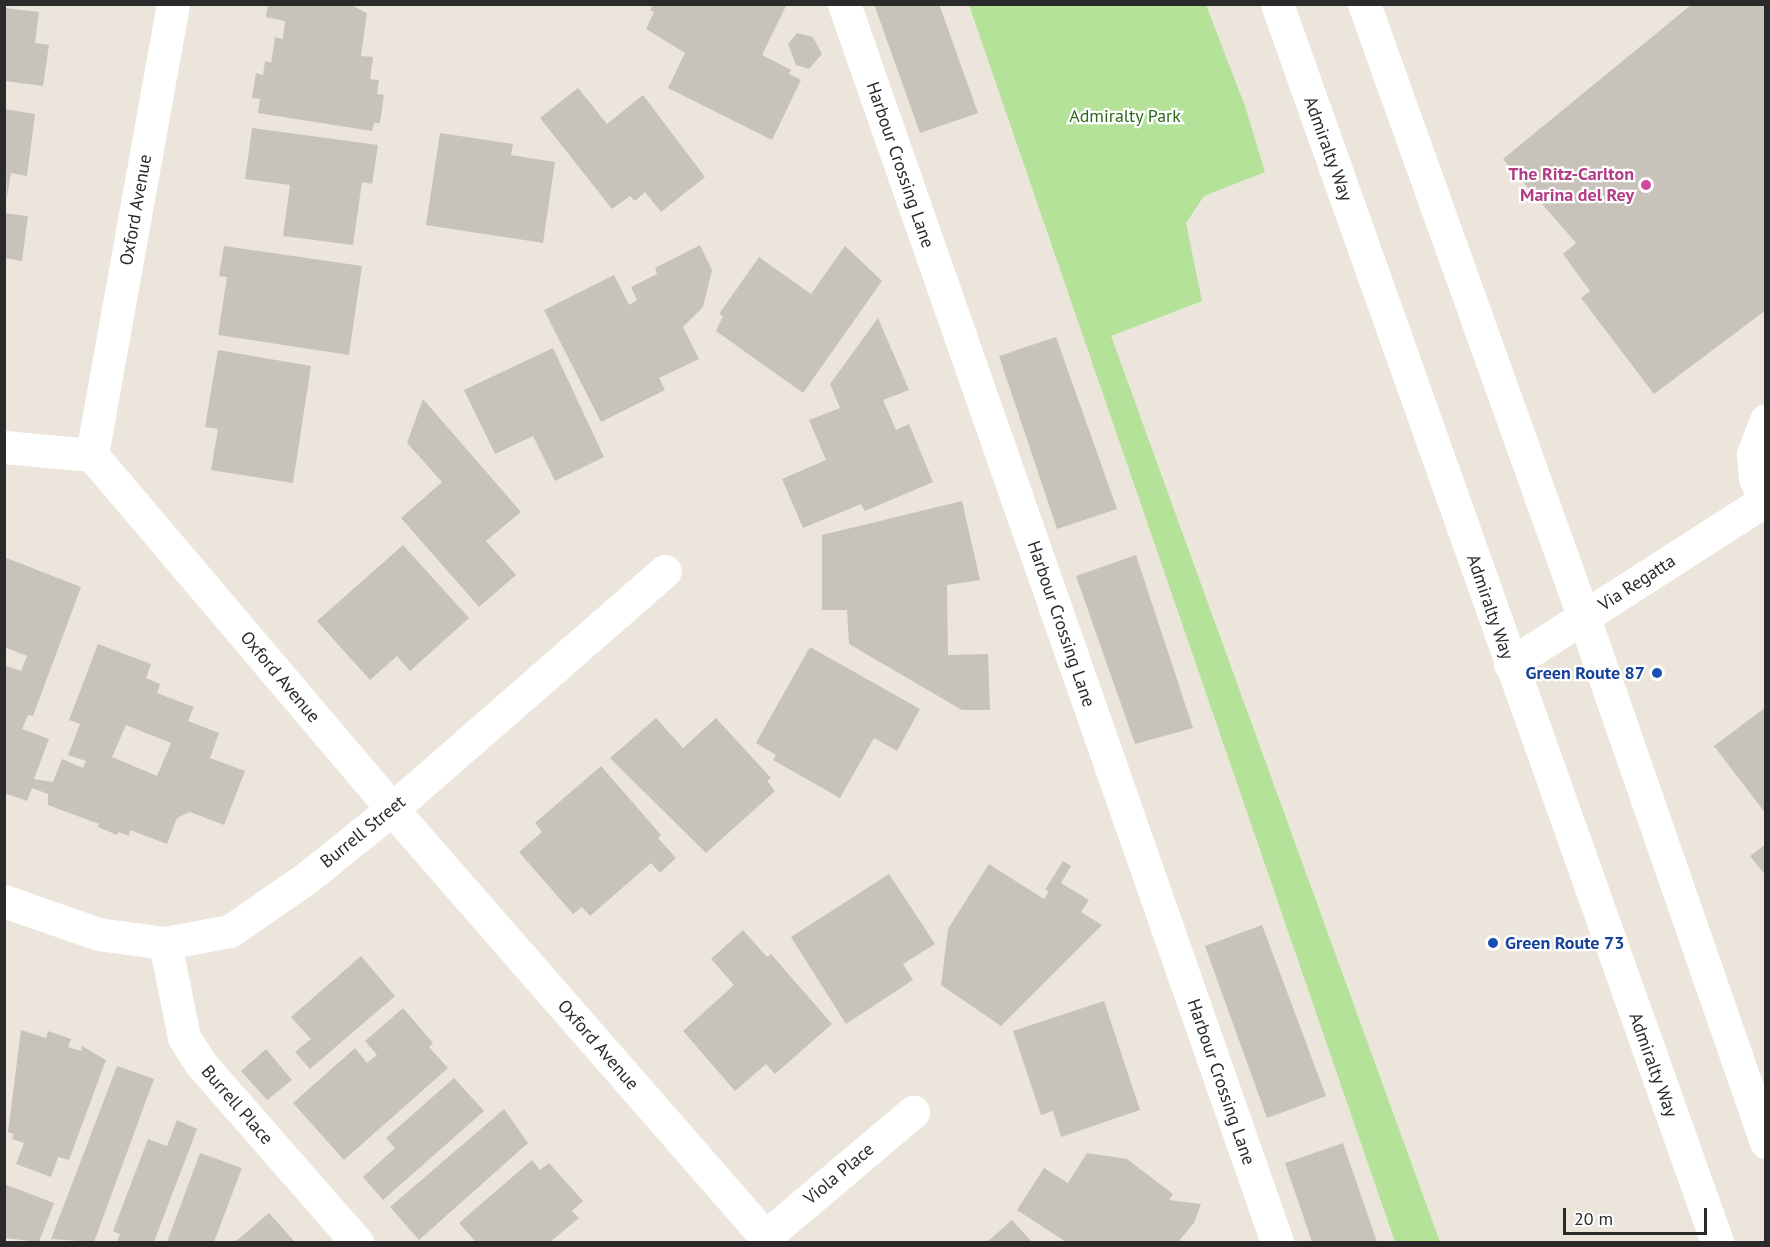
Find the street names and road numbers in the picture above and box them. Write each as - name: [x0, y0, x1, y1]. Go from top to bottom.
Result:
- street label: Harbour Crossing Lane: [861, 79, 939, 251]
- street label: Admiralty Way: [1299, 93, 1357, 205]
- street label: Oxford Avenue: [116, 152, 156, 268]
- street label: Harbour Crossing Lane: [1022, 538, 1100, 710]
- street label: Via Regatta: [1595, 550, 1679, 616]
- street label: Admiralty Way: [1462, 551, 1518, 663]
- street label: Oxford Avenue: [235, 627, 325, 727]
- street label: Burrell Street: [316, 791, 410, 873]
- street label: Oxford Avenue: [553, 995, 643, 1095]
- street label: Harbour Crossing Lane: [1182, 996, 1260, 1168]
- street label: Admiralty Way: [1624, 1009, 1682, 1121]
- street label: Burrell Place: [197, 1061, 277, 1149]
- street label: Viola Place: [800, 1138, 878, 1210]

